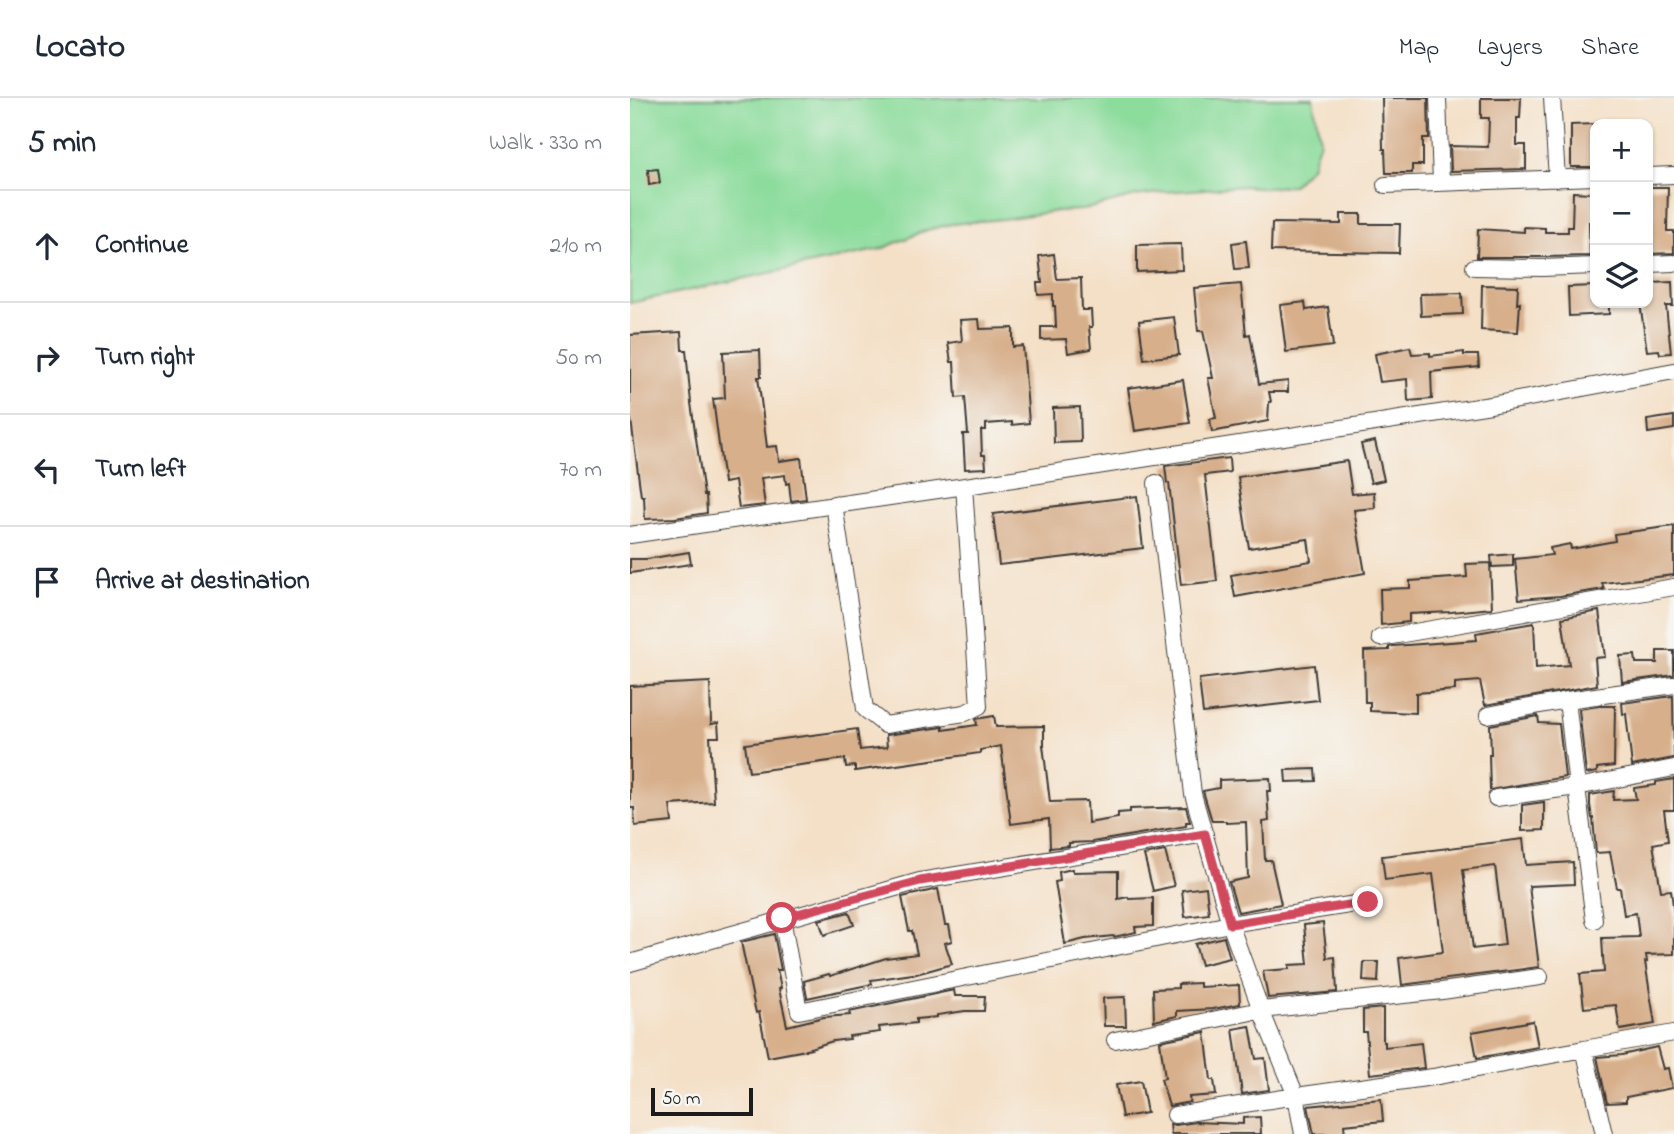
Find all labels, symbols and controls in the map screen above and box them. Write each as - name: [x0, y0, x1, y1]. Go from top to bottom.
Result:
- text: Locato: [35, 24, 125, 72]
- text: Map: [1399, 31, 1439, 66]
- text: Layers: [1477, 31, 1543, 66]
- text: Share: [1581, 31, 1639, 66]
- map controls: [1590, 119, 1653, 308]
- button: +: [1590, 119, 1653, 182]
- text: 5 min: [28, 122, 96, 166]
- text: Walk · 330 m: [489, 127, 602, 160]
- button: −: [1590, 182, 1653, 245]
- icon: ahead: [28, 227, 66, 265]
- text: Continue: [95, 227, 188, 265]
- text: 210 m: [550, 230, 602, 263]
- button: layers: [1590, 245, 1653, 308]
- icon: right: [28, 339, 66, 377]
- text: Turn right: [95, 339, 195, 377]
- text: 50 m: [555, 342, 602, 375]
- icon: left: [28, 451, 66, 489]
- text: Turn left: [95, 451, 186, 489]
- text: 70 m: [559, 454, 602, 487]
- icon: arrive: [28, 563, 66, 601]
- text: Arrive at destination: [95, 563, 310, 601]
- route end: [1352, 886, 1383, 917]
- route start: [766, 902, 797, 933]
- scale bar: [651, 1085, 752, 1117]
- text: 50 m: [662, 1086, 701, 1113]

